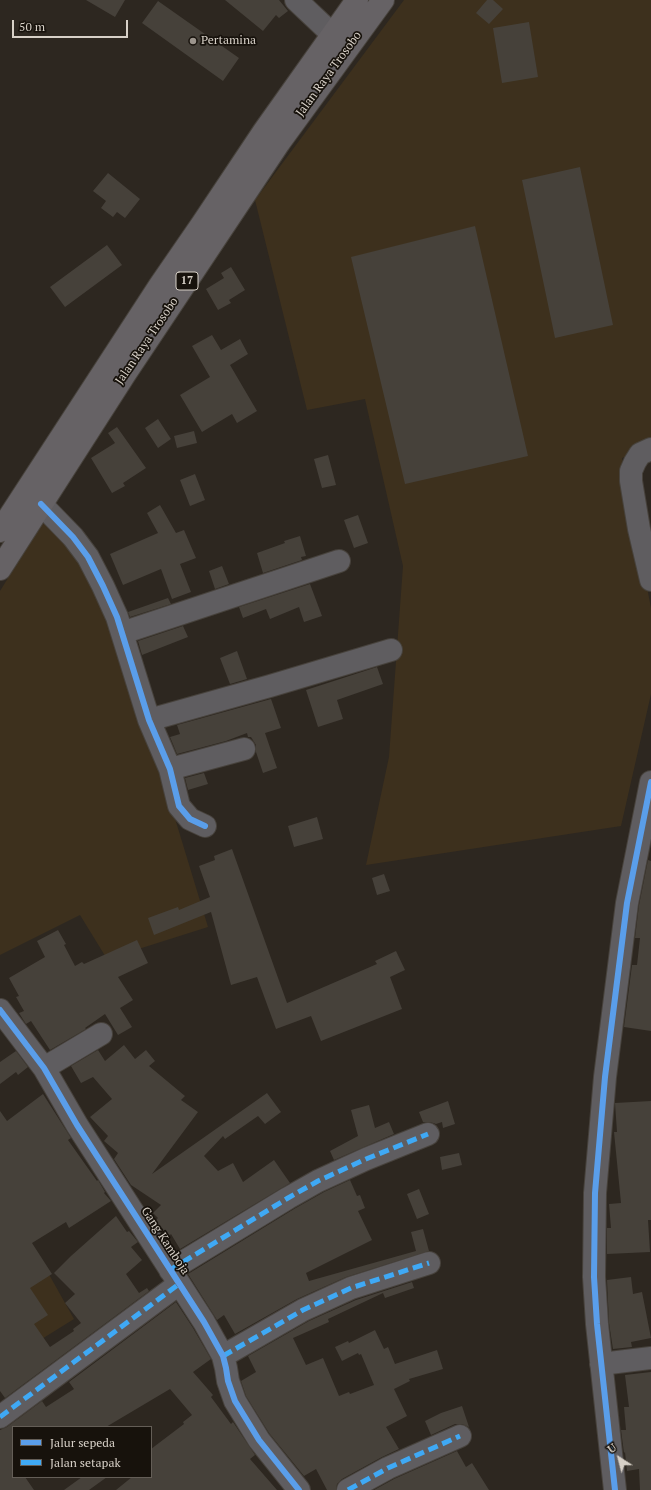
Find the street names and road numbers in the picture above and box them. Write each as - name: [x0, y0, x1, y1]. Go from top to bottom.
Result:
- street label: Jalan Raya Trosobo: [293, 29, 365, 119]
- road number: 17: [176, 272, 198, 290]
- street label: Jalan Raya Trosobo: [113, 295, 181, 387]
- street label: Gang Kamboja: [138, 1205, 192, 1277]

